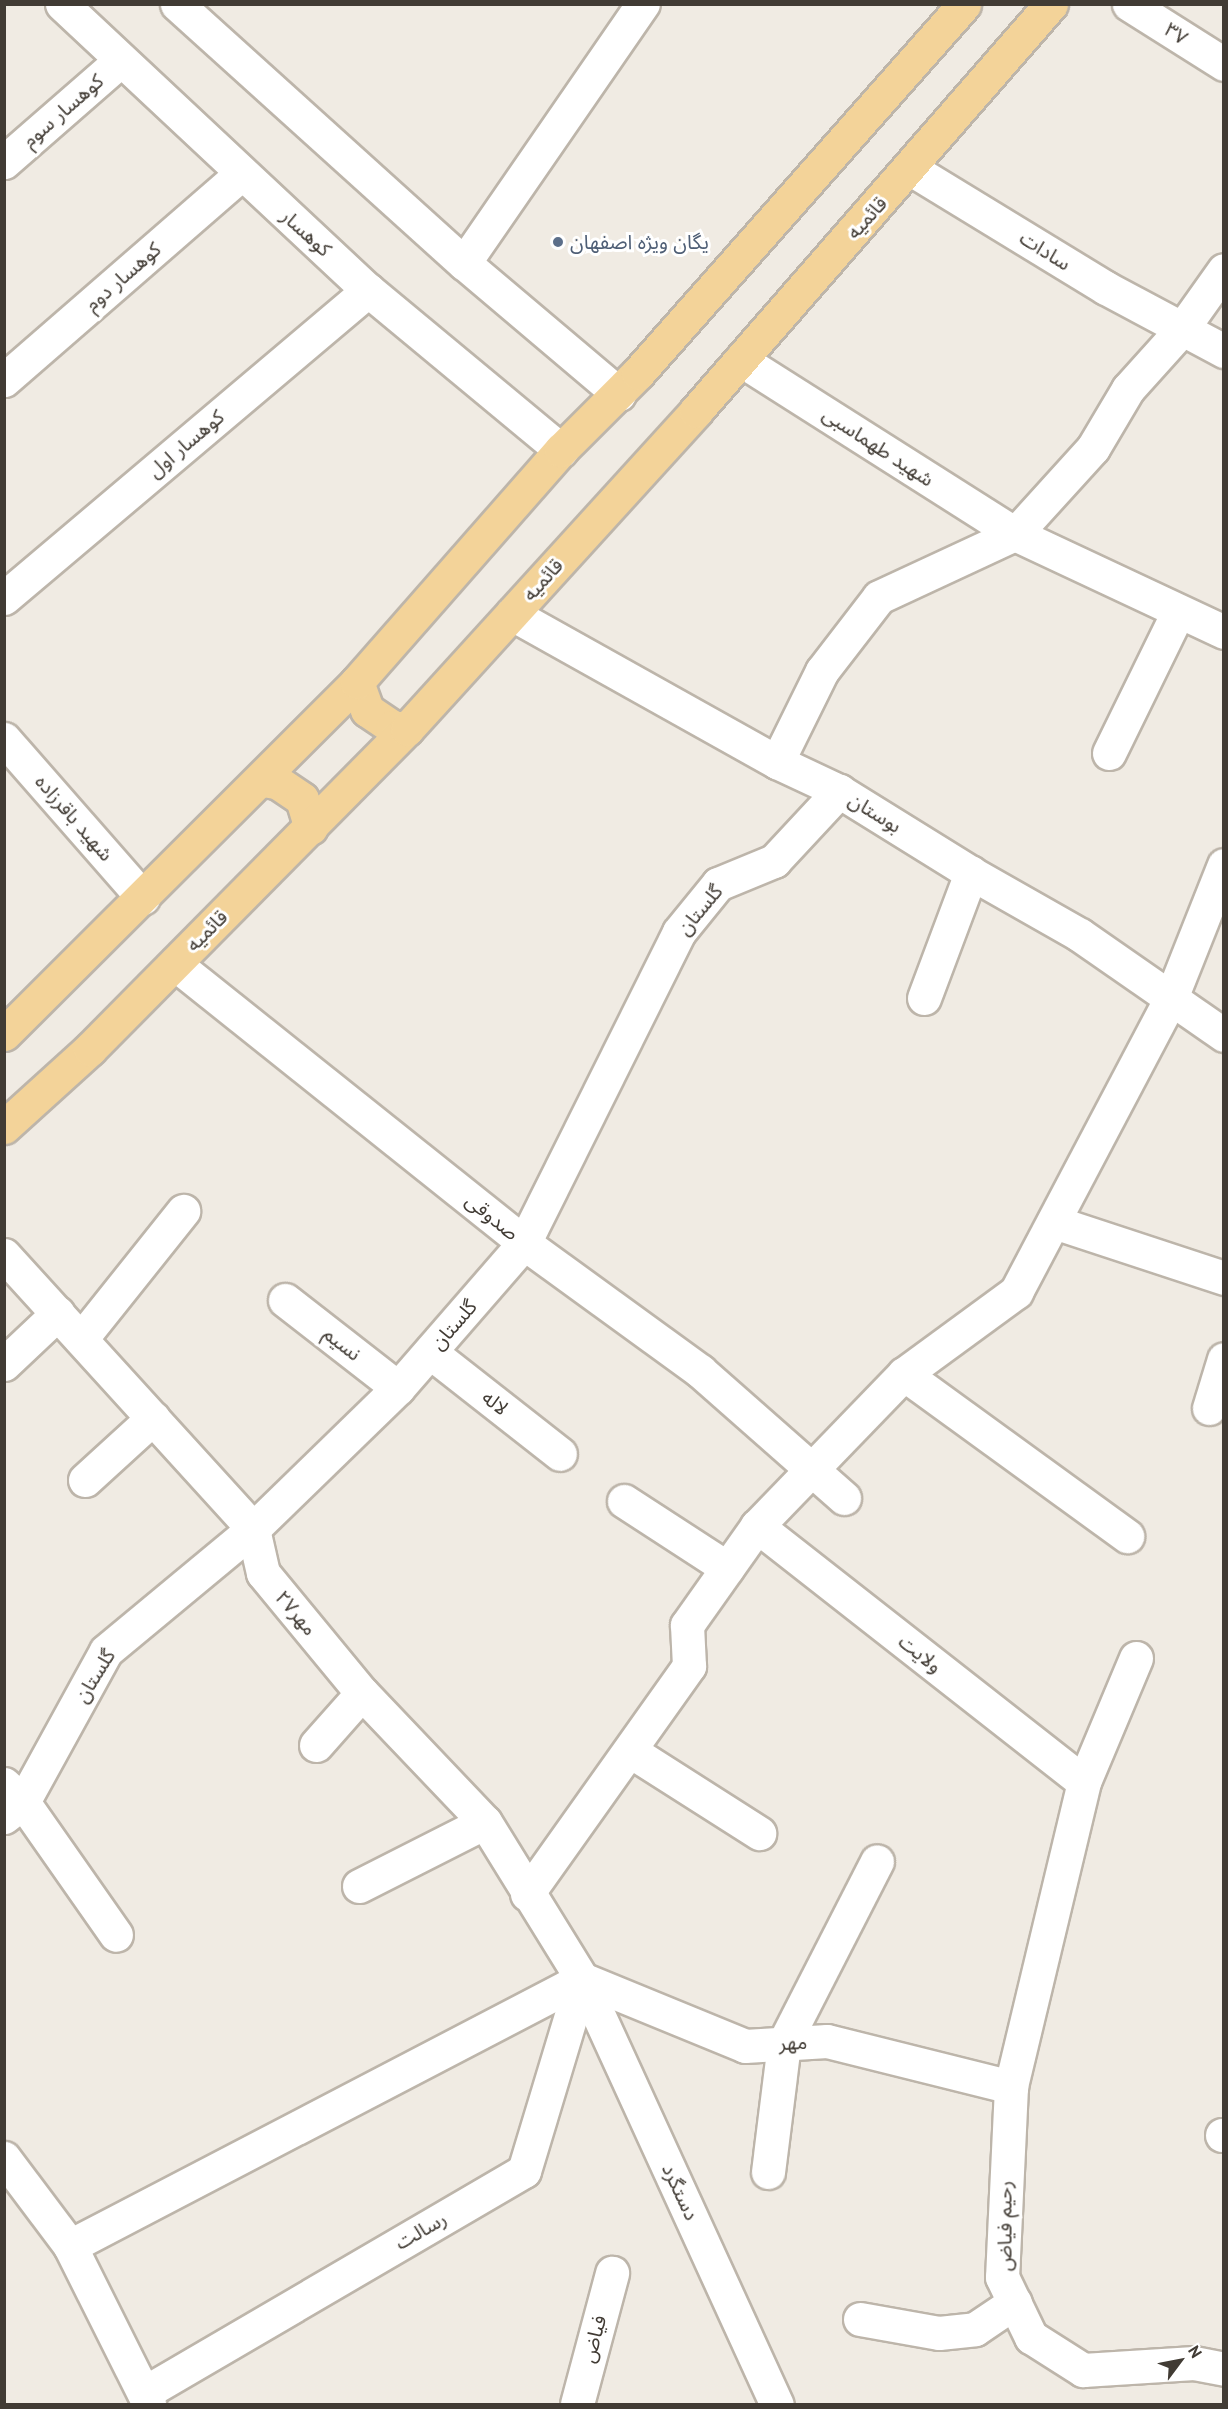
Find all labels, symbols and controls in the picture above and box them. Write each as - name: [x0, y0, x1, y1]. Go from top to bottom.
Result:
- street label: ۳۷: [1160, 18, 1192, 50]
- street label: کوهسار سوم: [18, 69, 108, 153]
- street label: قائمیه: [842, 192, 892, 244]
- street label: کوهسار: [276, 204, 336, 262]
- street label: سادات: [1015, 226, 1075, 276]
- place label: یگان ویژه اصفهان: [570, 230, 709, 254]
- marker: یگان ویژه اصفهان: [551, 235, 565, 249]
- street label: کوهسار دوم: [80, 237, 166, 317]
- street label: شهید طهماسبی: [818, 402, 938, 492]
- street label: کوهسار اول: [143, 405, 229, 483]
- street label: قائمیه: [518, 554, 568, 606]
- street label: شهید باقرزاده: [30, 770, 118, 866]
- street label: بوستان: [844, 788, 906, 838]
- street label: گلستان: [672, 880, 728, 940]
- street label: قائمیه: [181, 905, 233, 957]
- street label: صدوقی: [461, 1188, 523, 1246]
- street label: گلستان: [426, 1295, 482, 1355]
- street label: نسیم: [318, 1322, 366, 1366]
- street label: لاله: [477, 1385, 513, 1421]
- street label: مهر۲۷: [270, 1586, 322, 1640]
- street label: ولایت: [894, 1630, 946, 1678]
- street label: گلستان: [69, 1645, 121, 1707]
- street label: مهر: [778, 2030, 808, 2056]
- street label: دستگرد: [657, 2160, 703, 2224]
- street label: رحیم فیاض: [993, 2181, 1017, 2271]
- street label: رسالت: [391, 2207, 451, 2255]
- street label: فیاض: [576, 2313, 612, 2365]
- north arrow: [1150, 2331, 1210, 2391]
- text: N: [1184, 2342, 1207, 2361]

